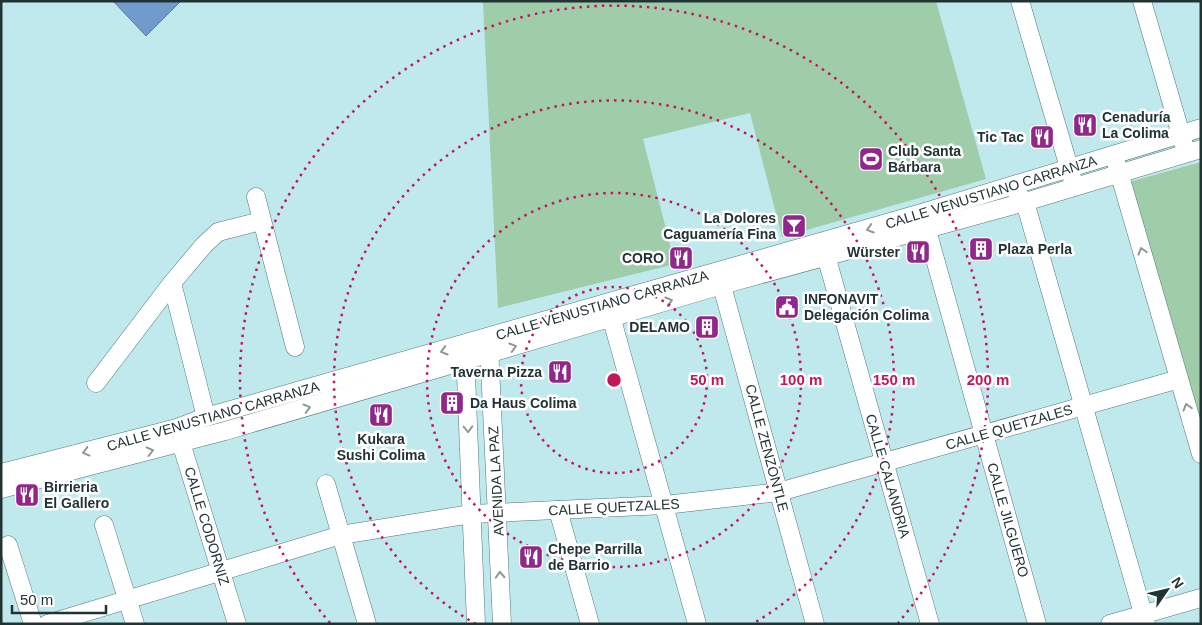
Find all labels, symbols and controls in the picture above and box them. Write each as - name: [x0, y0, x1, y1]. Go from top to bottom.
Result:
- place label: Cenaduría La Colima: [1102, 109, 1171, 141]
- restaurant icon: Cenaduría La Colima: [1072, 112, 1098, 138]
- restaurant icon: Tic Tac: [1029, 124, 1055, 150]
- place label: Tic Tac: [977, 129, 1024, 145]
- place label: Club Santa Bárbara: [888, 143, 961, 175]
- sports icon: Club Santa Bárbara: [858, 146, 884, 172]
- street label: CALLE VENUSTIANO CARRANZA: [883, 152, 1099, 232]
- place label: La Dolores Caguamería Fina: [663, 210, 776, 242]
- bar icon: La Dolores Caguamería Fina: [781, 213, 807, 239]
- one-way arrow: [866, 223, 874, 233]
- building icon: Plaza Perla: [968, 236, 994, 262]
- restaurant icon: Würster: [905, 239, 931, 265]
- place label: Plaza Perla: [998, 241, 1072, 257]
- place label: Würster: [847, 244, 901, 260]
- restaurant icon: CORO: [668, 245, 694, 271]
- one-way arrow: [1138, 248, 1148, 256]
- place label: CORO: [622, 250, 664, 266]
- street label: CALLE VENUSTIANO CARRANZA: [494, 267, 711, 343]
- place label: INFONAVIT Delegación Colima: [804, 291, 929, 323]
- public building icon: INFONAVIT Delegación Colima: [774, 294, 800, 320]
- one-way arrow: [665, 297, 673, 307]
- building icon: DELAMO: [694, 314, 720, 340]
- place label: DELAMO: [629, 319, 690, 335]
- one-way arrow: [509, 343, 517, 353]
- one-way arrow: [441, 345, 449, 355]
- restaurant icon: Taverna Pizza: [547, 359, 573, 385]
- place label: Taverna Pizza: [450, 364, 542, 380]
- centre of rings: [605, 371, 623, 389]
- text: 50 m: [690, 371, 724, 388]
- text: 100 m: [780, 371, 822, 388]
- text: 150 m: [873, 371, 915, 388]
- text: 200 m: [967, 371, 1009, 388]
- street label: CALLE VENUSTIANO CARRANZA: [105, 378, 322, 454]
- street label: CALLE ZENZONTLE: [742, 382, 792, 514]
- building icon: Da Haus Colima: [439, 390, 465, 416]
- place label: Da Haus Colima: [470, 395, 577, 411]
- street label: CALLE QUETZALES: [944, 401, 1074, 453]
- restaurant icon: Kukara Sushi Colima: [368, 402, 394, 428]
- one-way arrow: [303, 403, 311, 414]
- one-way arrow: [1183, 404, 1193, 412]
- street label: CALLE CALANDRIA: [863, 412, 914, 541]
- one-way arrow: [463, 425, 473, 433]
- street label: AVENIDA LA PAZ: [485, 425, 507, 536]
- place label: Kukara Sushi Colima: [337, 431, 426, 463]
- one-way arrow: [81, 446, 90, 457]
- one-way arrow: [146, 446, 155, 457]
- street label: CALLE JILGUERO: [984, 461, 1032, 579]
- street label: CALLE CODORNIZ: [181, 465, 233, 588]
- place label: Birrieria El Gallero: [44, 479, 109, 511]
- restaurant icon: Birrieria El Gallero: [14, 482, 40, 508]
- street label: CALLE QUETZALES: [548, 496, 680, 518]
- place label: Chepe Parrilla de Barrio: [548, 541, 642, 573]
- restaurant icon: Chepe Parrilla de Barrio: [518, 544, 544, 570]
- north arrow: [1142, 565, 1192, 615]
- one-way arrow: [494, 571, 505, 579]
- text: N: [1168, 574, 1187, 591]
- scale bar: [12, 582, 106, 614]
- text: 50 m: [20, 591, 53, 608]

